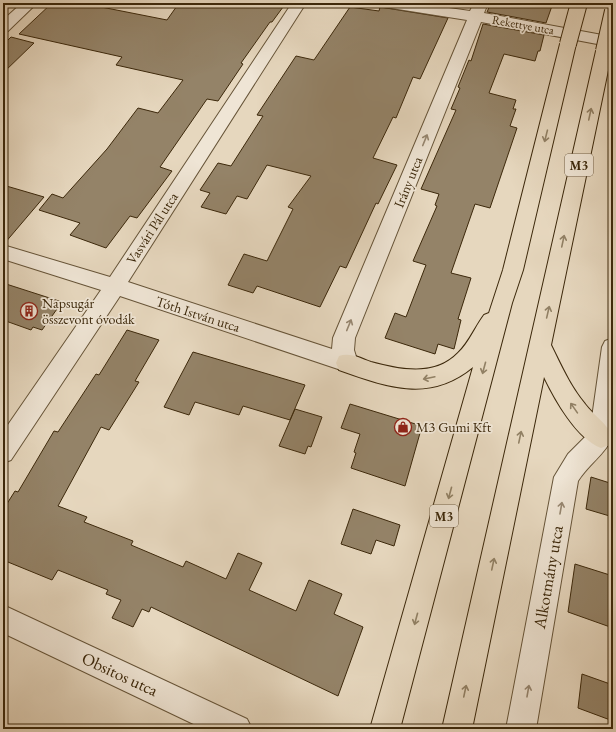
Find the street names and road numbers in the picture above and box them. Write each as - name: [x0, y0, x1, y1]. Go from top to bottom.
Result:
- street label: Rekettye utca: [491, 12, 555, 38]
- street label: Irány utca: [390, 153, 427, 210]
- road number: M3: [565, 154, 593, 176]
- street label: Vasvári Pál utca: [122, 188, 182, 267]
- street label: Tóth István utca: [154, 292, 243, 336]
- road number: M3: [430, 505, 458, 527]
- street label: Alkotmány utca: [528, 523, 568, 631]
- street label: Obsitos utca: [78, 647, 162, 701]

